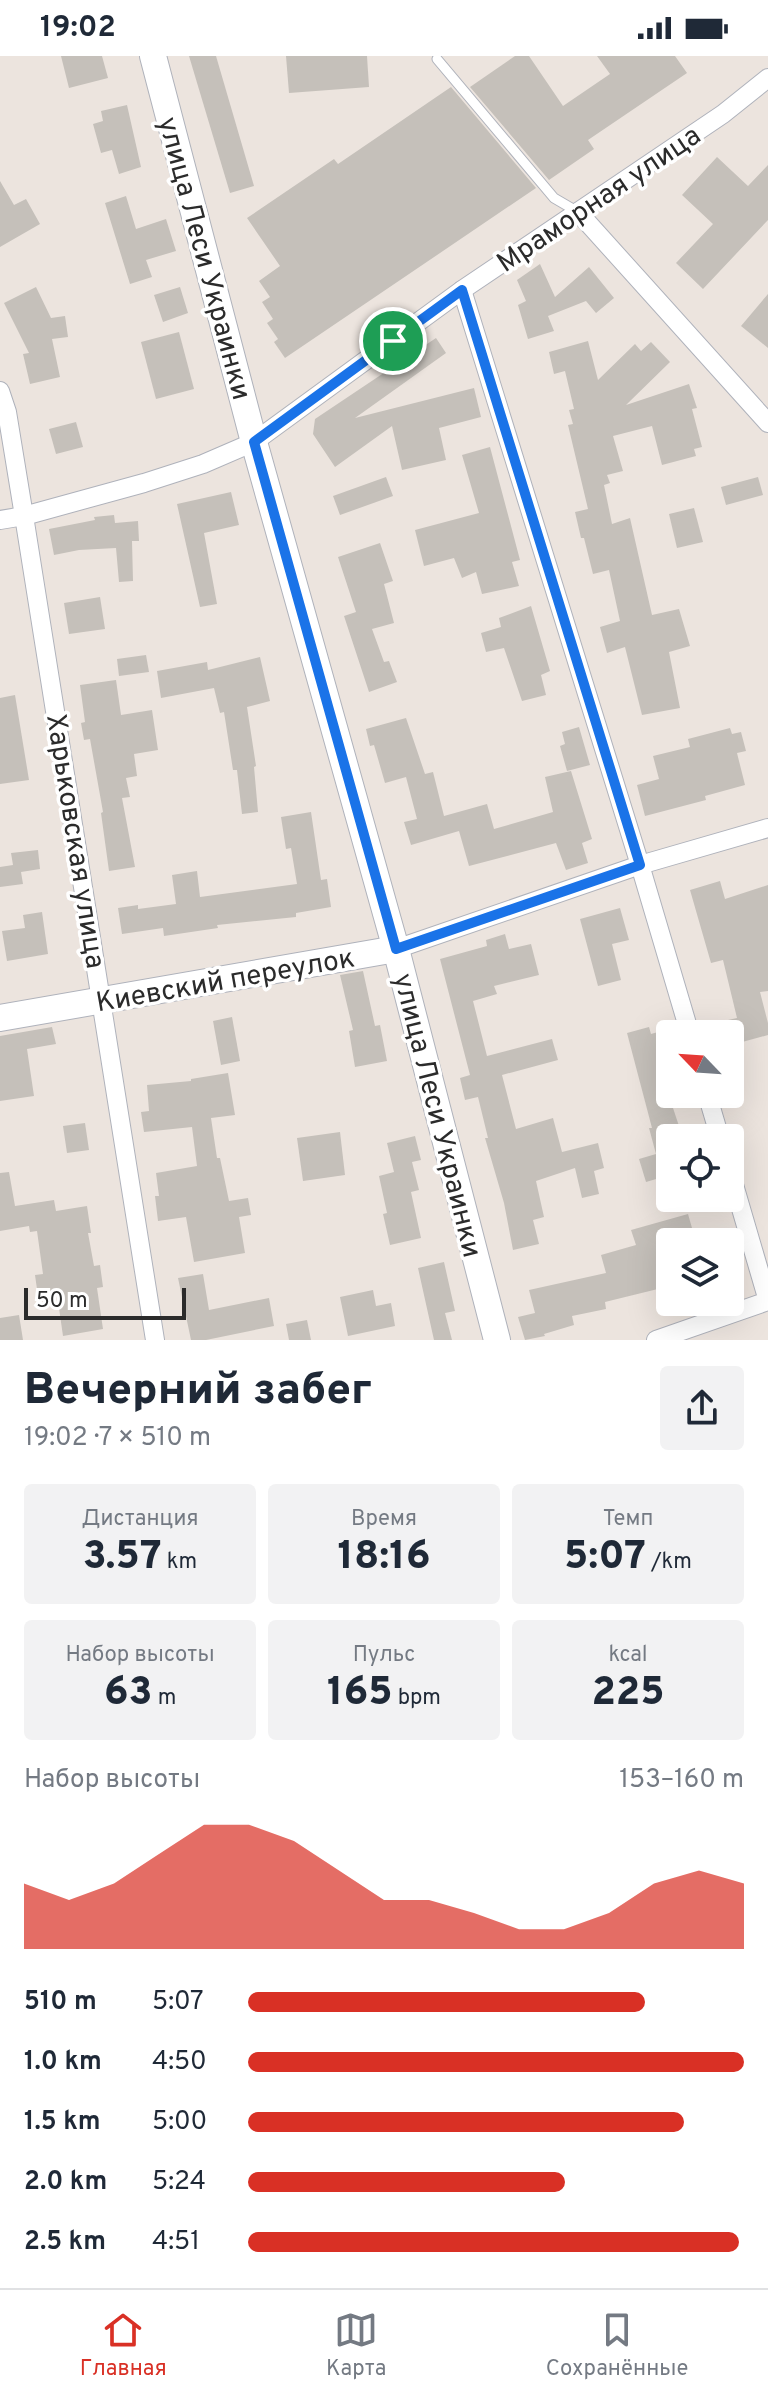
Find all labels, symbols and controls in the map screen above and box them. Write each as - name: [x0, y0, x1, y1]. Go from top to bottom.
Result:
- text: 19:02: [40, 10, 116, 47]
- street label: улица Леси Украинки: [148, 113, 258, 404]
- street label: Мраморная улица: [491, 119, 709, 282]
- pin: [359, 307, 427, 375]
- icon: arrive: [371, 319, 415, 363]
- street label: Харьковская улица: [36, 712, 112, 971]
- street label: Киевский переулок: [93, 941, 358, 1022]
- street label: улица Леси Украинки: [383, 970, 489, 1262]
- north arrow: [656, 1020, 744, 1108]
- map controls: [656, 1020, 744, 1316]
- button: locate: [656, 1124, 744, 1212]
- button: layers: [656, 1228, 744, 1316]
- scale bar: [24, 1284, 186, 1320]
- text: 50 m: [36, 1288, 88, 1315]
- text: Вечерний забег: [24, 1364, 372, 1420]
- button: share: [660, 1366, 744, 1450]
- text: 19:02 · 7 × 510 m: [24, 1422, 211, 1455]
- text: Дистанция: [81, 1506, 199, 1533]
- text: Время: [351, 1506, 417, 1533]
- text: Темп: [603, 1506, 653, 1533]
- text: 3.57: [83, 1533, 162, 1583]
- text: 18:16: [338, 1533, 430, 1583]
- text: 5:07: [564, 1533, 646, 1583]
- text: km: [162, 1549, 197, 1576]
- text: /km: [646, 1549, 692, 1576]
- text: Набор высоты: [65, 1642, 215, 1669]
- text: Пульс: [353, 1642, 415, 1669]
- text: kcal: [608, 1642, 648, 1669]
- text: 63: [104, 1669, 152, 1719]
- text: 165: [327, 1669, 393, 1719]
- text: 225: [591, 1669, 665, 1719]
- text: m: [152, 1685, 176, 1712]
- text: bpm: [393, 1685, 441, 1712]
- text: Набор высоты: [24, 1764, 200, 1797]
- text: 153–160 m: [619, 1764, 744, 1797]
- text: 510 m: [24, 1986, 97, 2019]
- text: 5:07: [152, 1986, 203, 2019]
- text: 1.0 km: [24, 2046, 102, 2079]
- text: 4:50: [152, 2046, 207, 2079]
- text: 1.5 km: [24, 2106, 101, 2139]
- text: 5:00: [152, 2106, 207, 2139]
- text: 2.0 km: [24, 2166, 107, 2199]
- text: 5:24: [152, 2166, 206, 2199]
- text: 2.5 km: [24, 2226, 106, 2259]
- text: 4:51: [152, 2226, 200, 2259]
- tab: Главная: [80, 2308, 167, 2383]
- tab: Карта: [326, 2308, 386, 2383]
- tab: Сохранённые: [546, 2308, 688, 2383]

